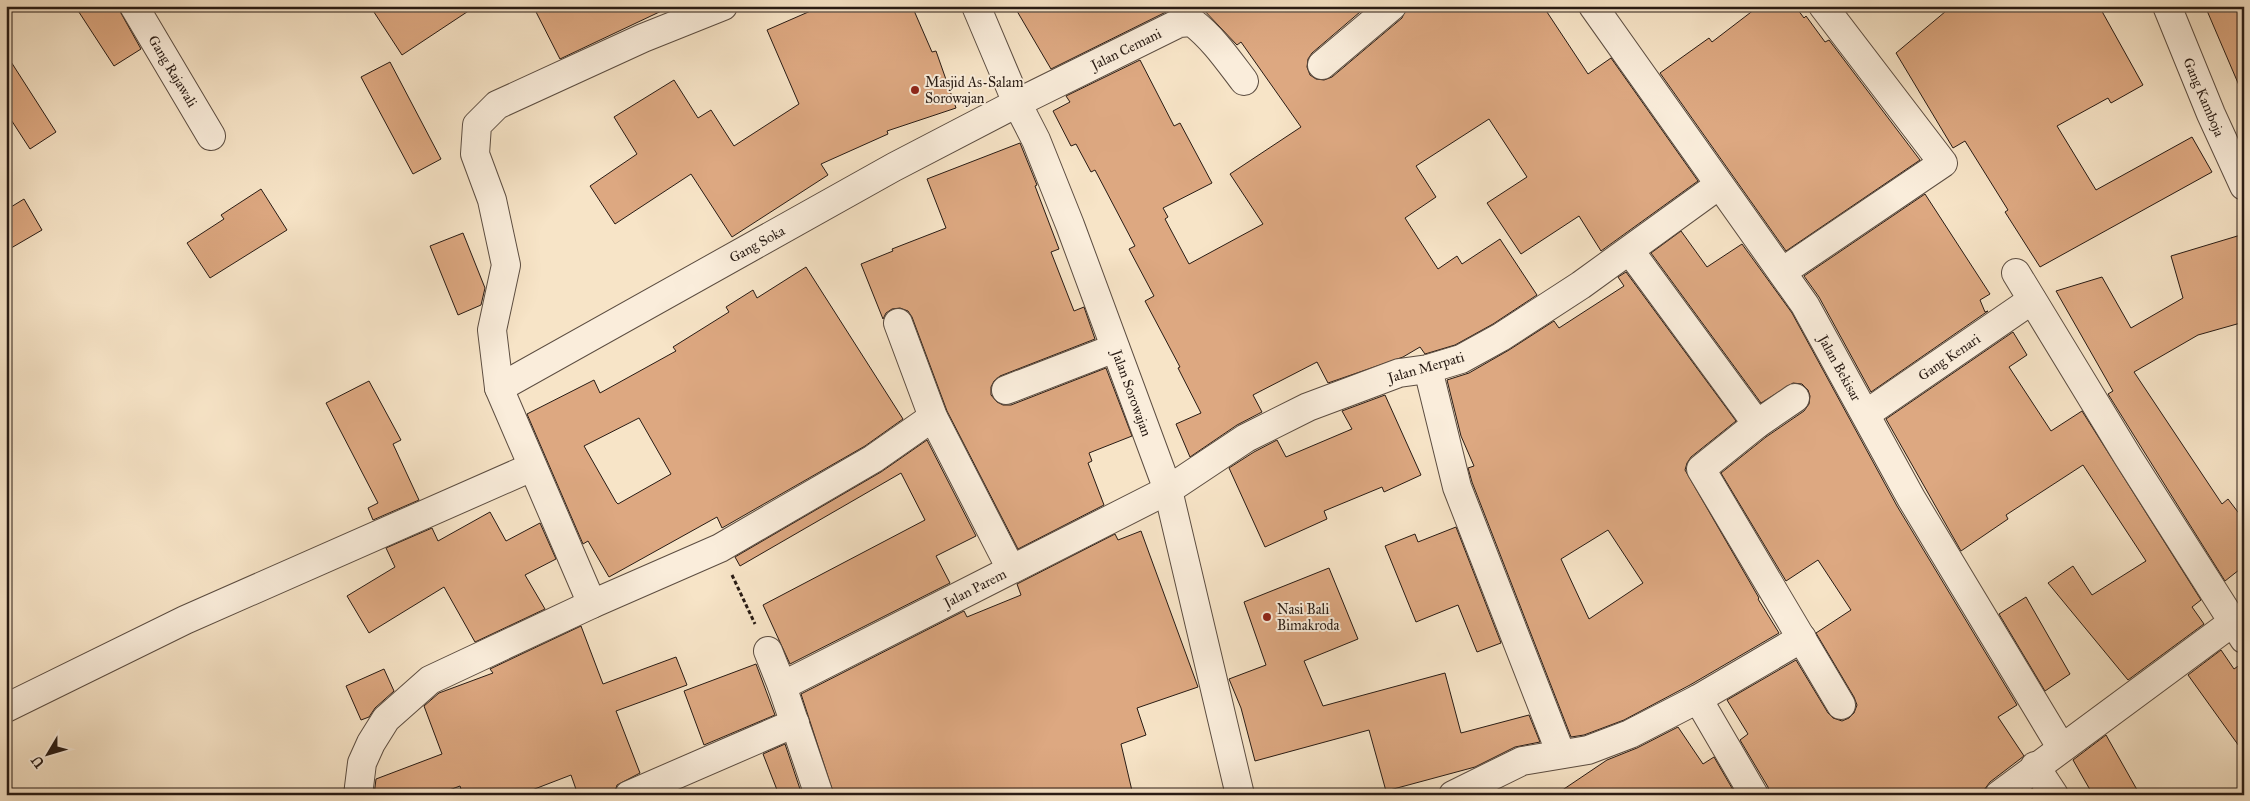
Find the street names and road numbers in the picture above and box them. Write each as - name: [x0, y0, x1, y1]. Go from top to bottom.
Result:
- street label: Jalan Cemani: [1087, 25, 1165, 76]
- street label: Gang Rajawali: [144, 32, 201, 110]
- street label: Gang Kamboja: [2179, 55, 2228, 139]
- street label: Gang Soka: [727, 222, 788, 267]
- street label: Jalan Bekisar: [1813, 330, 1865, 406]
- street label: Gang Kenari: [1915, 330, 1984, 384]
- street label: Jalan Sorowajan: [1106, 346, 1155, 440]
- street label: Jalan Merpati: [1384, 348, 1467, 388]
- street label: Jalan Parem: [939, 565, 1010, 613]

